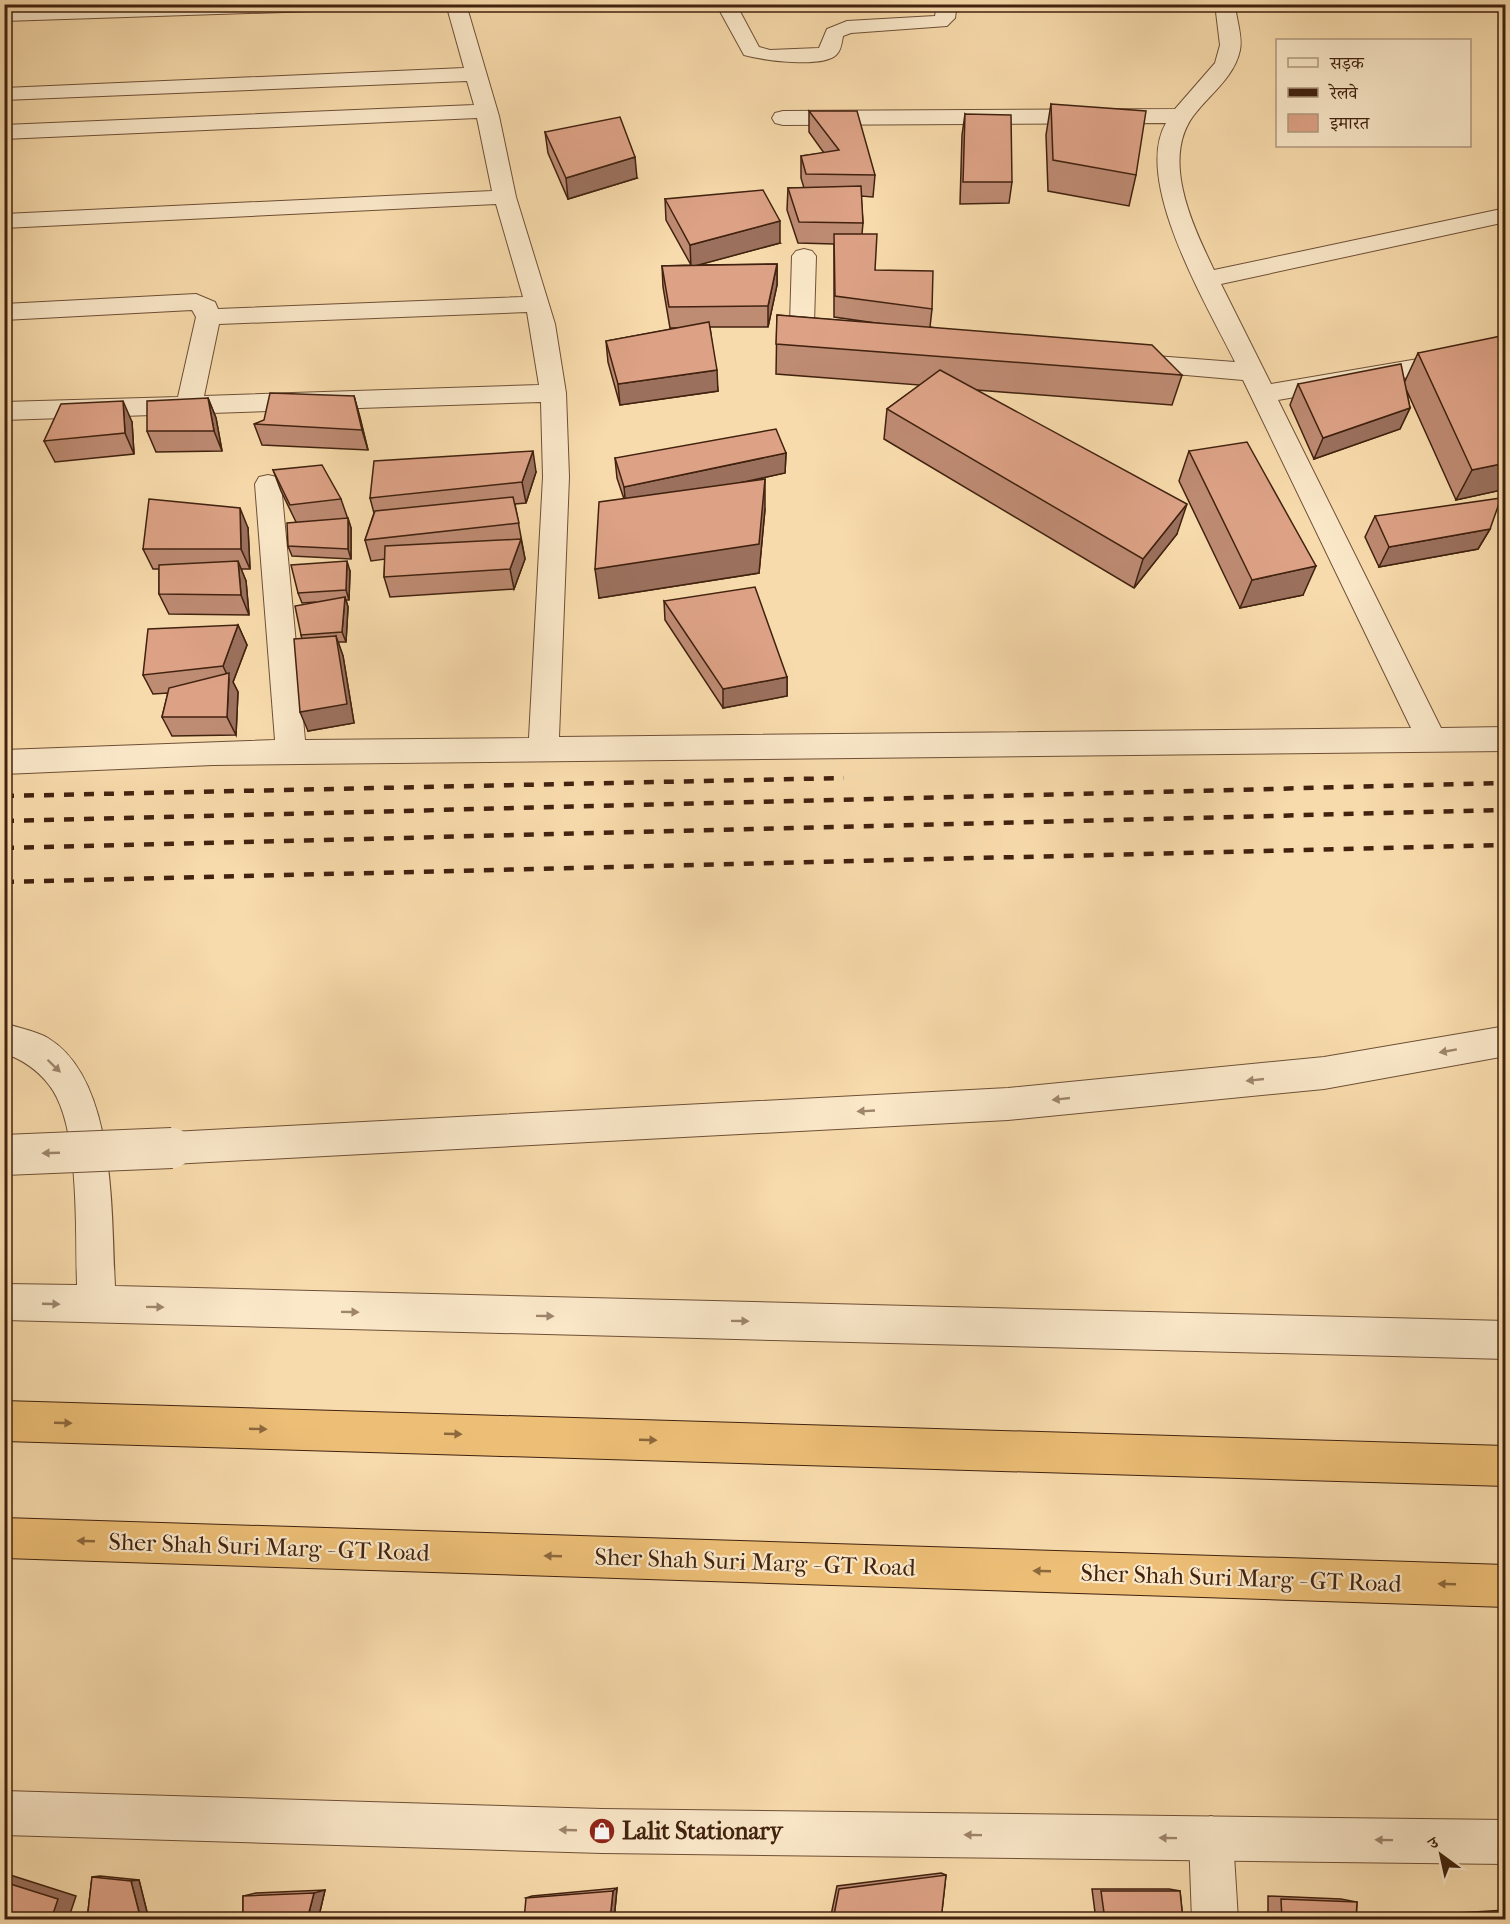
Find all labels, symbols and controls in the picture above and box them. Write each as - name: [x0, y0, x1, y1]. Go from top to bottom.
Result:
- legend: [1276, 39, 1471, 147]
- text: सड़क: [1329, 53, 1365, 74]
- text: रेलवे: [1328, 83, 1359, 104]
- text: इमारत: [1329, 113, 1370, 134]
- one-way arrow: [1438, 1047, 1457, 1056]
- one-way arrow: [47, 1059, 61, 1073]
- one-way arrow: [1245, 1075, 1264, 1085]
- one-way arrow: [1051, 1094, 1070, 1104]
- one-way arrow: [857, 1107, 876, 1116]
- one-way arrow: [41, 1148, 60, 1158]
- one-way arrow: [41, 1299, 60, 1309]
- one-way arrow: [146, 1302, 165, 1312]
- one-way arrow: [341, 1307, 360, 1316]
- one-way arrow: [536, 1312, 555, 1321]
- one-way arrow: [730, 1316, 749, 1326]
- one-way arrow: [53, 1418, 72, 1427]
- one-way arrow: [248, 1424, 267, 1433]
- one-way arrow: [443, 1430, 462, 1439]
- one-way arrow: [638, 1436, 657, 1445]
- street label: Sher Shah Suri Marg - GT Road: [108, 1527, 431, 1567]
- one-way arrow: [76, 1536, 95, 1546]
- street label: Sher Shah Suri Marg - GT Road: [594, 1542, 917, 1582]
- one-way arrow: [544, 1551, 563, 1560]
- street label: Sher Shah Suri Marg - GT Road: [1080, 1558, 1403, 1598]
- one-way arrow: [1033, 1567, 1052, 1576]
- one-way arrow: [1438, 1579, 1457, 1589]
- shop icon: Lalit Stationary: [587, 1816, 617, 1846]
- place label: Lalit Stationary: [622, 1817, 784, 1845]
- one-way arrow: [559, 1825, 578, 1835]
- north arrow: [1411, 1825, 1471, 1885]
- one-way arrow: [964, 1830, 983, 1840]
- text: उ: [1424, 1832, 1443, 1854]
- one-way arrow: [1159, 1833, 1178, 1843]
- one-way arrow: [1375, 1835, 1394, 1845]

